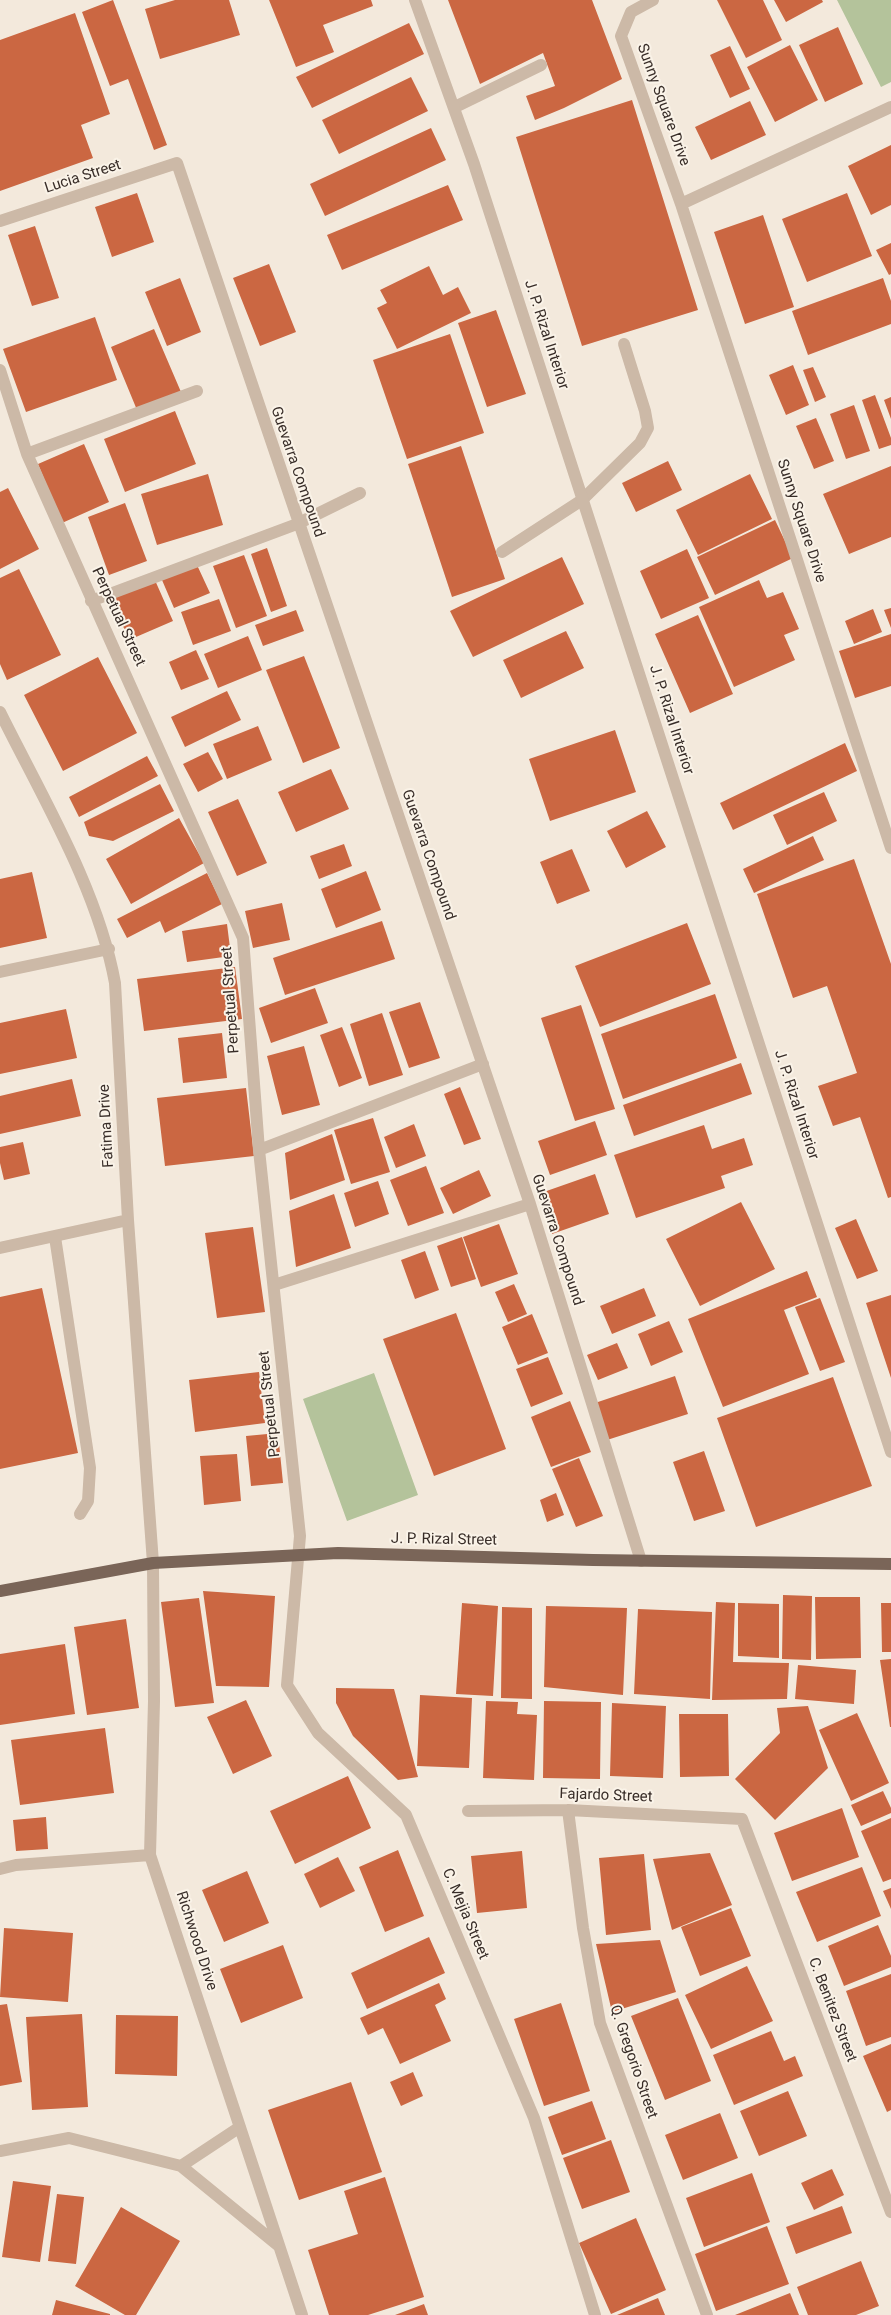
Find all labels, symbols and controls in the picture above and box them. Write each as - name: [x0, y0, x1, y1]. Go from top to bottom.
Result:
- street label: Sunny Square Drive: [633, 41, 693, 169]
- street label: Lucia Street: [43, 156, 123, 198]
- street label: J. P. Rizal Interior: [520, 278, 572, 392]
- street label: Guevarra Compound: [266, 404, 328, 540]
- street label: Sunny Square Drive: [773, 457, 829, 585]
- street label: Perpetual Street: [87, 565, 149, 669]
- street label: J. P. Rizal Interior: [645, 663, 697, 777]
- street label: Guevarra Compound: [397, 787, 459, 923]
- street label: Perpetual Street: [218, 946, 244, 1054]
- street label: J. P. Rizal Interior: [770, 1048, 822, 1162]
- street label: Fatima Drive: [96, 1084, 118, 1168]
- street label: Guevarra Compound: [527, 1172, 587, 1308]
- street label: Perpetual Street: [255, 1350, 285, 1458]
- street label: J. P. Rizal Street: [391, 1530, 497, 1550]
- street label: Fajardo Street: [559, 1785, 653, 1807]
- street label: C. Mejia Street: [438, 1866, 492, 1962]
- street label: Richwood Drive: [171, 1889, 221, 1993]
- street label: C. Benitez Street: [804, 1955, 860, 2065]
- street label: Q. Gregorio Street: [605, 2003, 661, 2121]

